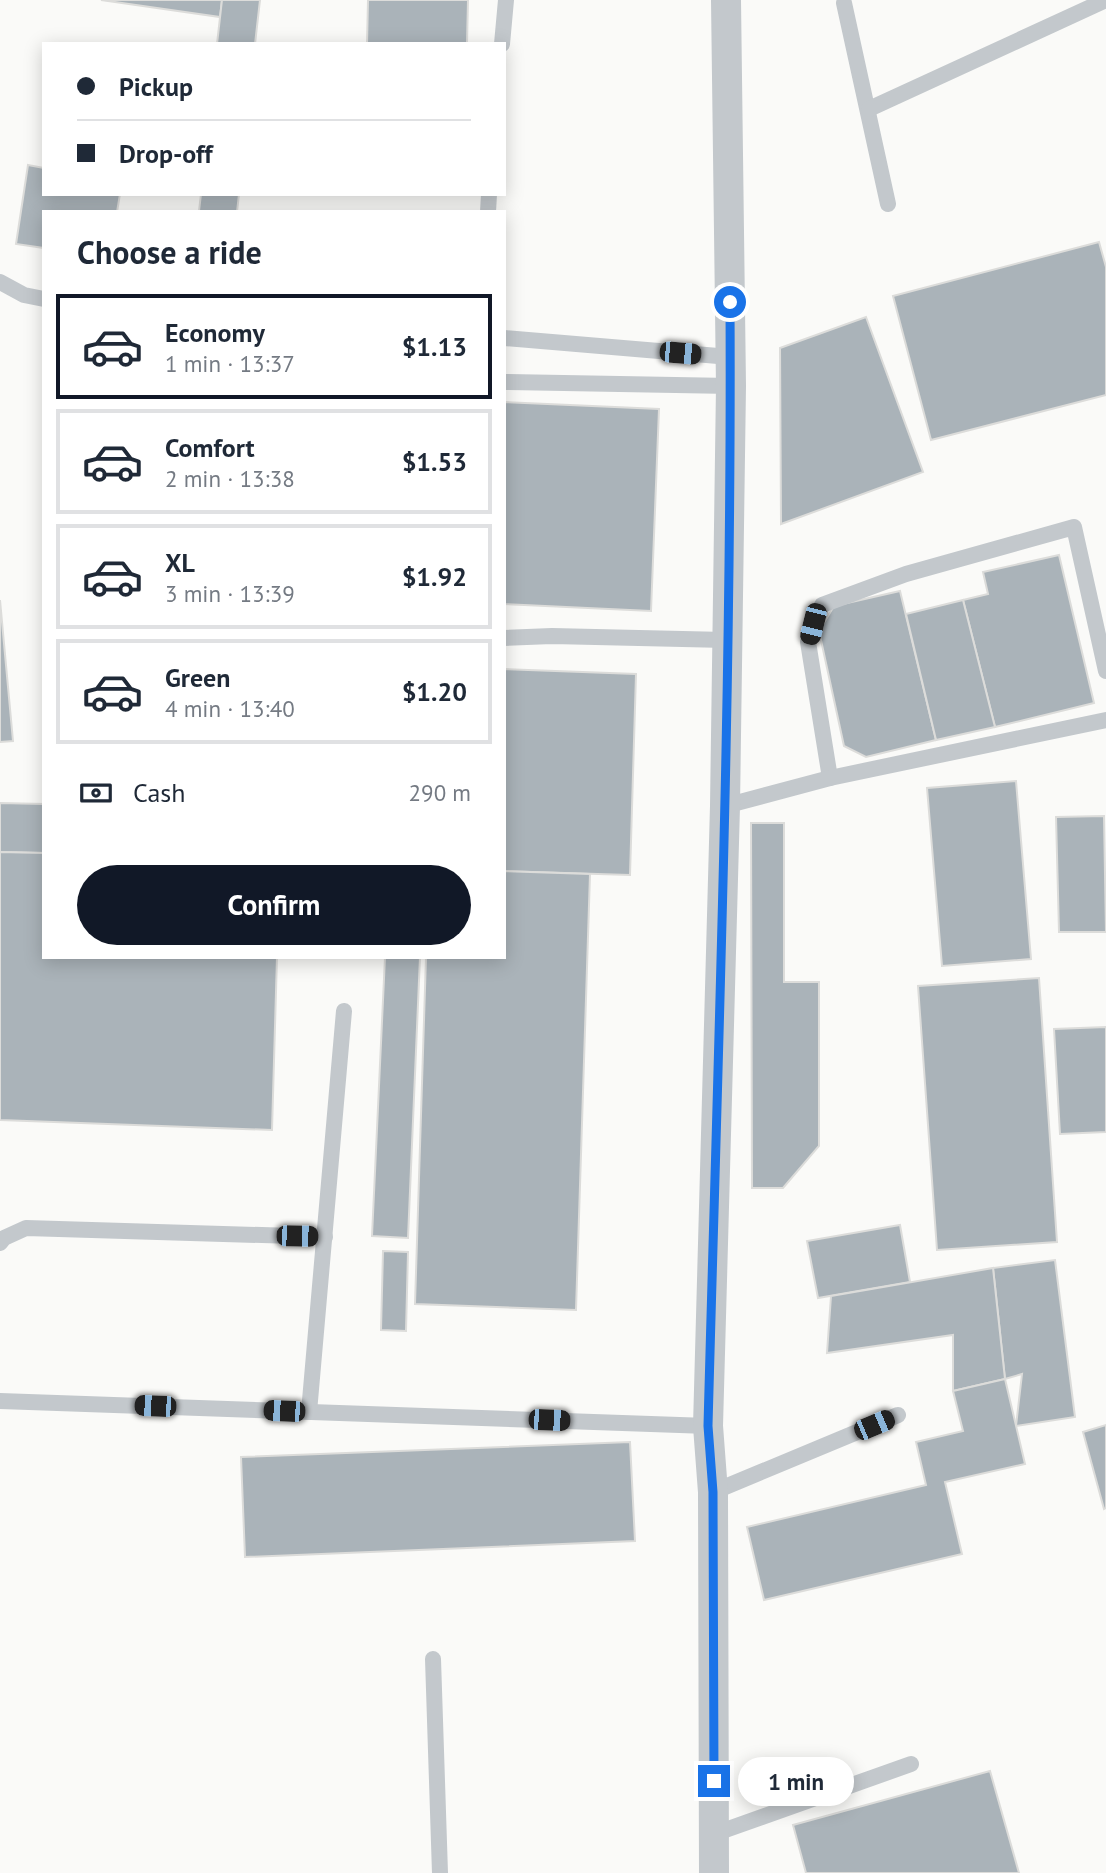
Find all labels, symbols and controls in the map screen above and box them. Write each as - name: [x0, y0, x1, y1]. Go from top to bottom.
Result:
- text: Pickup: [119, 70, 193, 103]
- text: Drop-off: [119, 137, 213, 170]
- text: Choose a ride: [77, 231, 262, 273]
- route start: [714, 286, 746, 318]
- icon: car: [81, 315, 144, 378]
- text: Economy: [165, 316, 265, 349]
- text: $1.13: [402, 330, 467, 363]
- car: [659, 341, 702, 365]
- text: 1 min · 13:37: [165, 349, 295, 378]
- icon: car: [81, 430, 144, 493]
- text: Comfort: [165, 431, 255, 464]
- text: $1.53: [402, 445, 467, 478]
- text: 2 min · 13:38: [165, 464, 295, 493]
- icon: car: [81, 545, 144, 608]
- text: XL: [165, 546, 195, 579]
- text: $1.92: [402, 560, 467, 593]
- text: 3 min · 13:39: [165, 579, 295, 608]
- car: [798, 601, 829, 647]
- icon: car: [81, 660, 144, 723]
- text: Green: [165, 661, 230, 694]
- text: $1.20: [402, 675, 467, 708]
- text: 4 min · 13:40: [165, 694, 295, 723]
- icon: cash: [77, 774, 115, 812]
- text: Cash: [133, 776, 185, 809]
- text: 290 m: [409, 778, 471, 807]
- button: Confirm: [77, 865, 471, 945]
- car: [276, 1225, 319, 1247]
- car: [134, 1395, 177, 1417]
- car: [263, 1400, 306, 1422]
- car: [851, 1407, 898, 1443]
- car: [528, 1409, 571, 1431]
- callout: 1 min: [738, 1756, 854, 1806]
- route end: [698, 1765, 730, 1797]
- text: 1 min: [768, 1767, 824, 1796]

